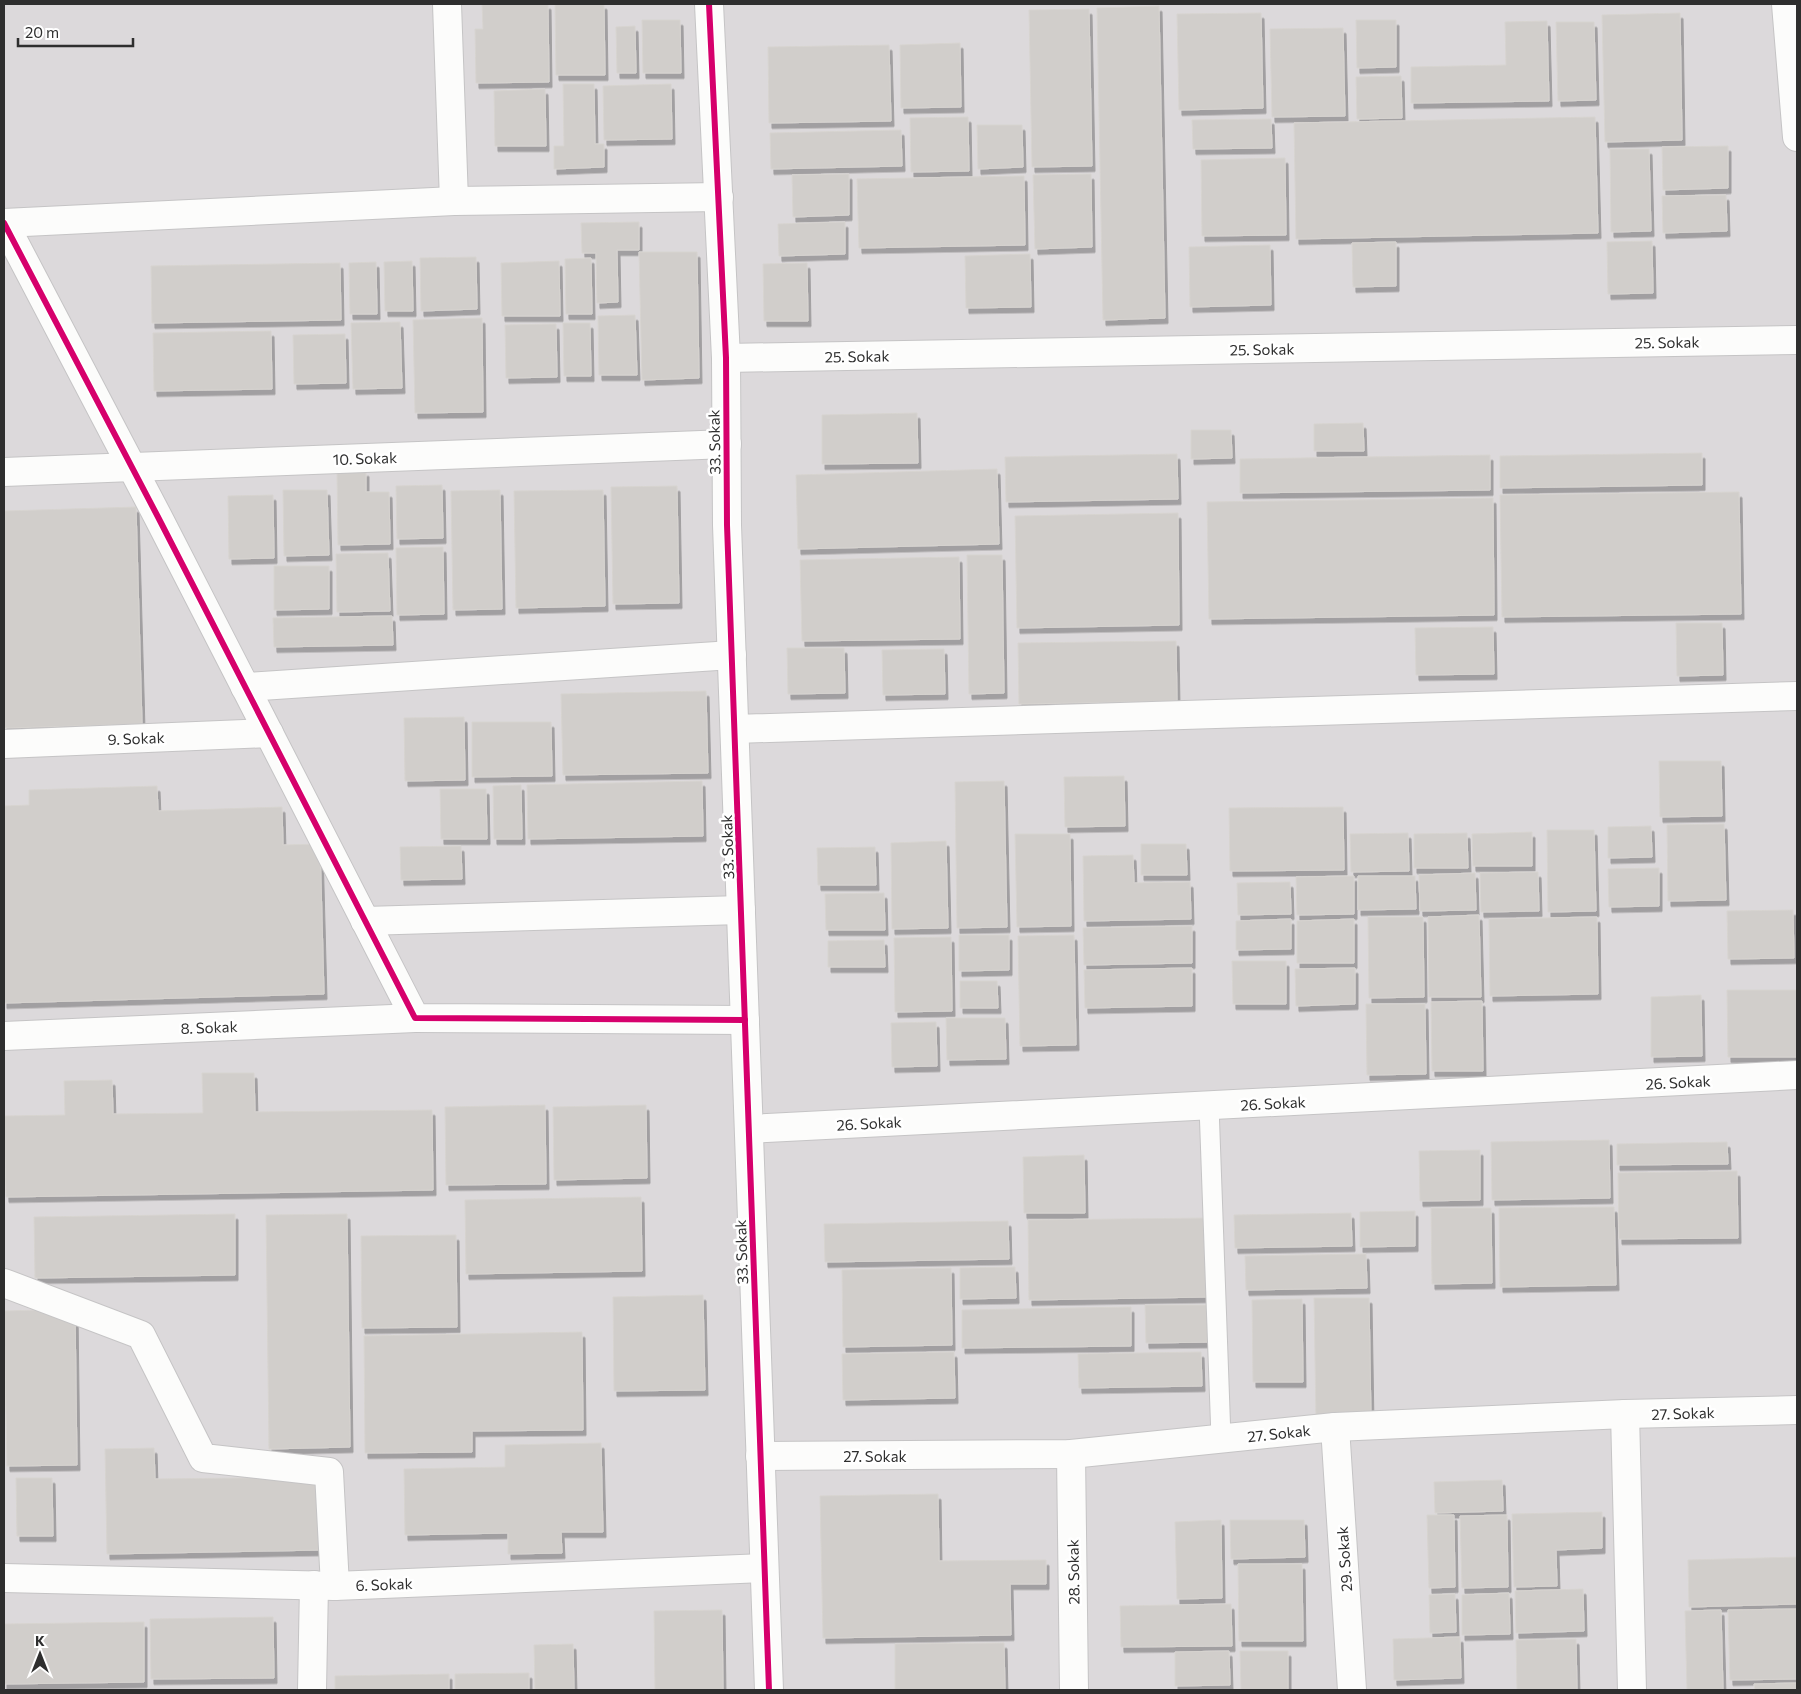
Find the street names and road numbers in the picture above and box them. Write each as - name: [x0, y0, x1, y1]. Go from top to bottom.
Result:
- street label: 25. Sokak: [1634, 332, 1700, 352]
- street label: 25. Sokak: [1229, 339, 1295, 359]
- street label: 25. Sokak: [824, 346, 890, 366]
- street label: 33. Sokak: [704, 409, 724, 475]
- street label: 10. Sokak: [333, 448, 397, 468]
- street label: 9. Sokak: [107, 728, 165, 748]
- street label: 33. Sokak: [717, 814, 737, 880]
- street label: 8. Sokak: [180, 1017, 238, 1037]
- street label: 26. Sokak: [1645, 1071, 1711, 1093]
- street label: 26. Sokak: [1240, 1092, 1306, 1114]
- street label: 26. Sokak: [836, 1112, 902, 1134]
- street label: 33. Sokak: [731, 1219, 751, 1285]
- street label: 27. Sokak: [1651, 1403, 1715, 1423]
- street label: 27. Sokak: [1247, 1421, 1311, 1445]
- street label: 27. Sokak: [843, 1447, 907, 1465]
- street label: 29. Sokak: [1333, 1526, 1355, 1592]
- street label: 28. Sokak: [1063, 1539, 1083, 1605]
- street label: 6. Sokak: [355, 1574, 413, 1594]

